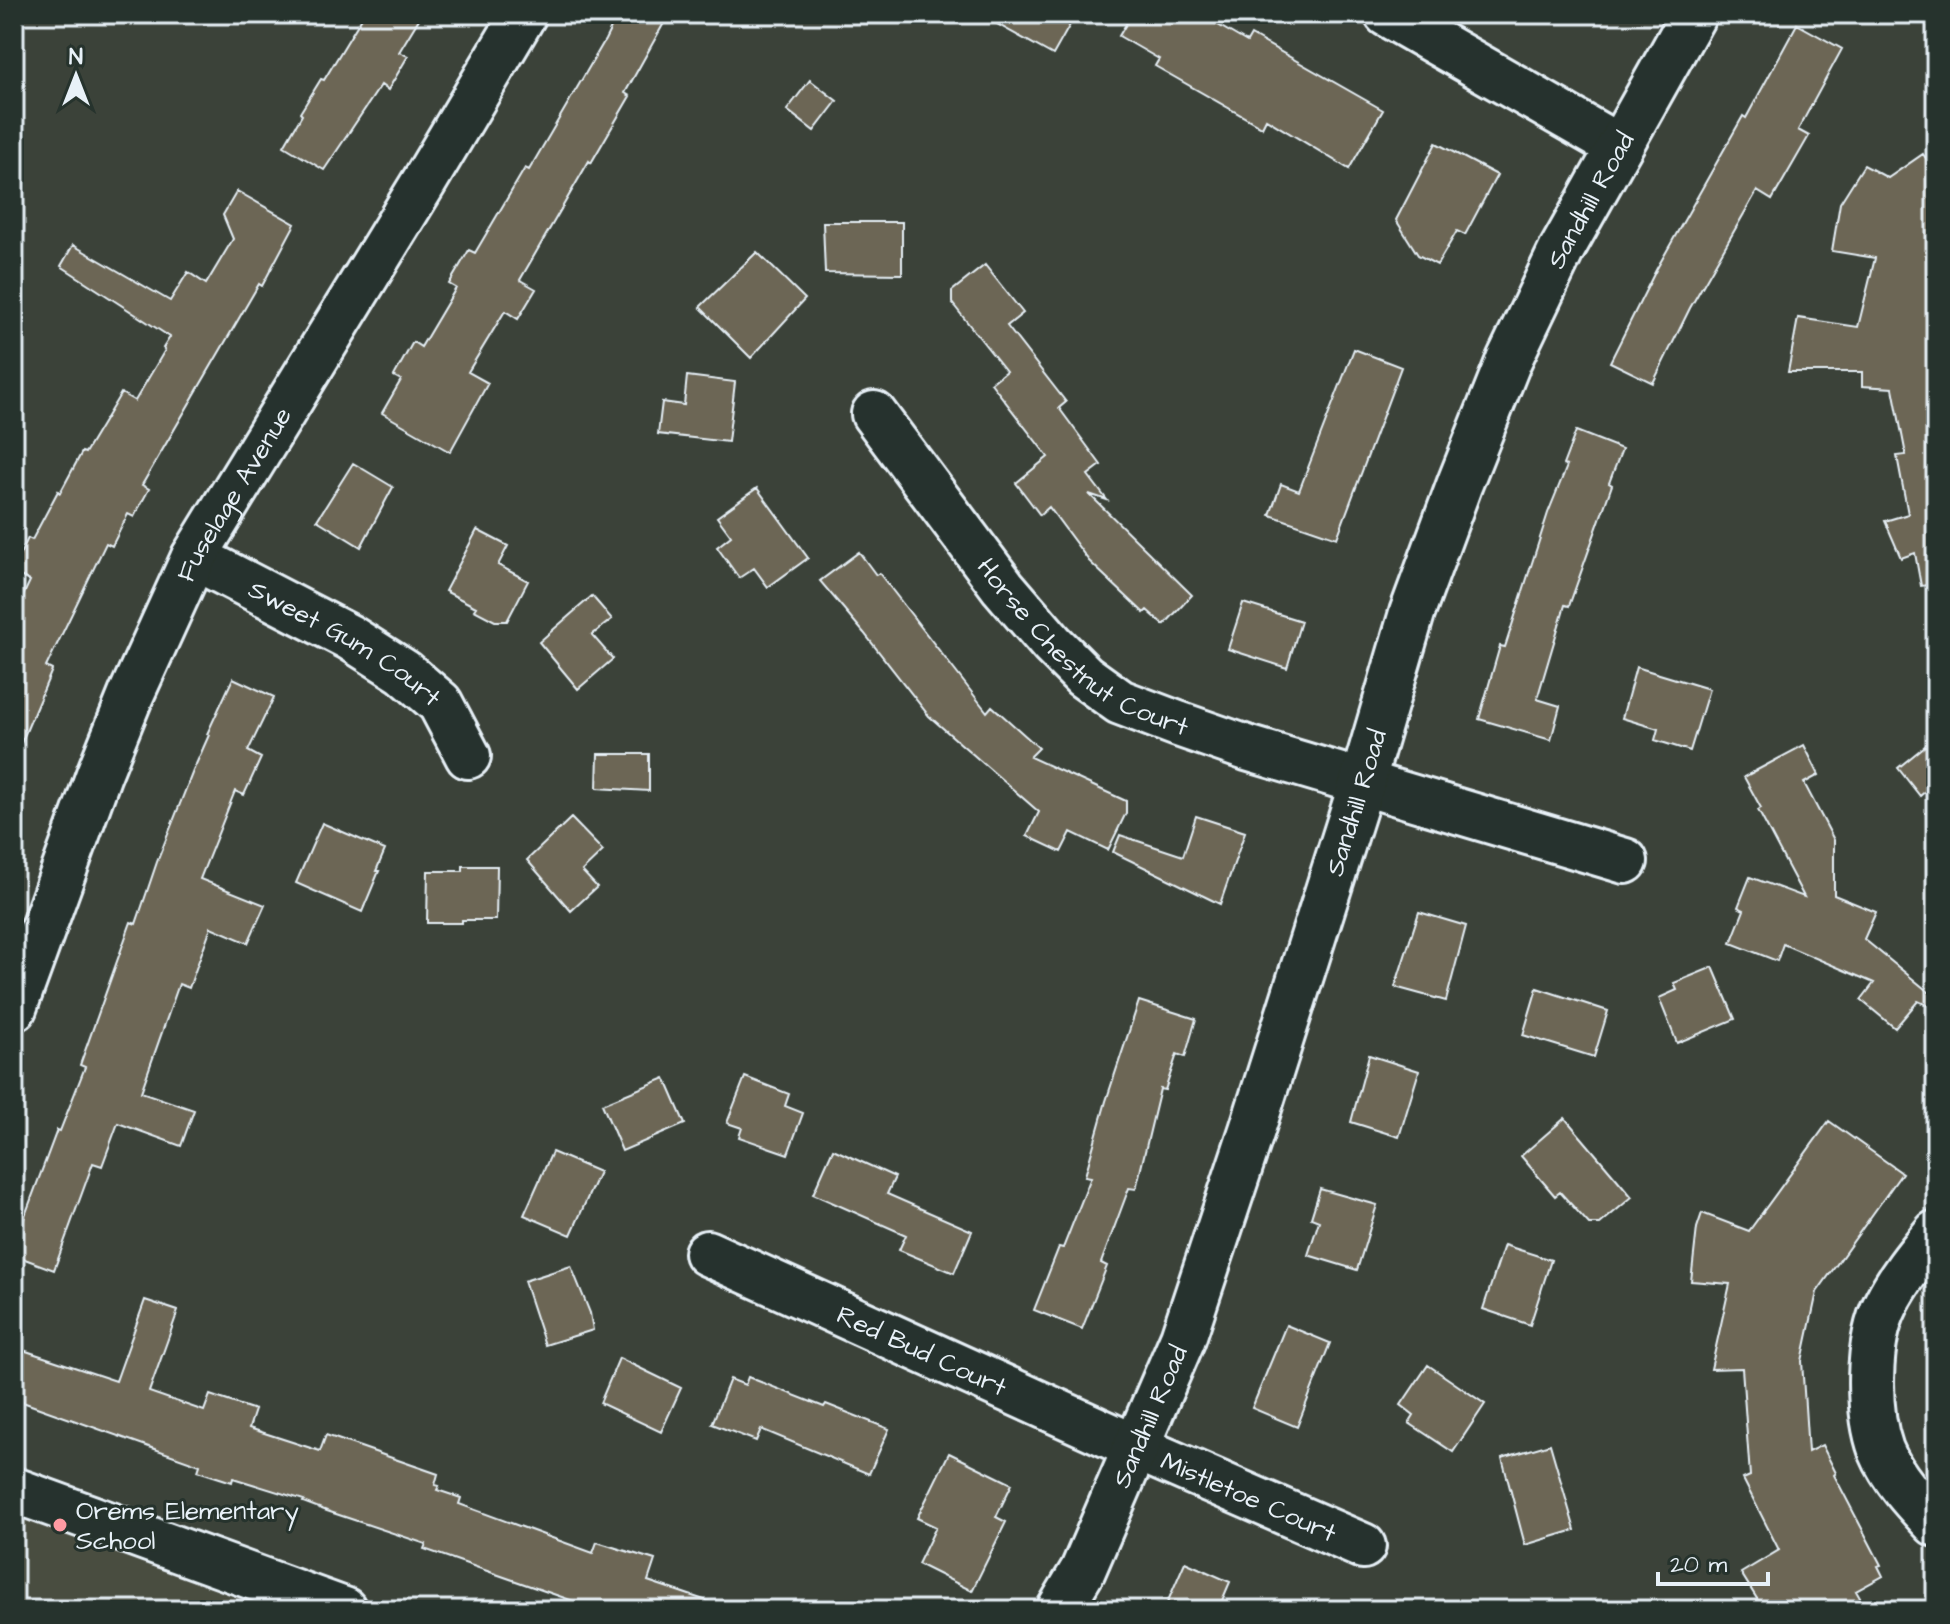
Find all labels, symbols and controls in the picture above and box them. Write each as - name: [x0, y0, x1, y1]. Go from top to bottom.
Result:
- north arrow: [36, 36, 116, 116]
- text: N: [69, 42, 83, 73]
- street label: Sandhill Road: [1538, 126, 1643, 275]
- street label: Fuselage Avenue: [168, 401, 301, 588]
- street label: Horse Chestnut Court: [968, 551, 1194, 745]
- street label: Sweet Gum Court: [242, 571, 449, 716]
- street label: Sandhill Road: [1317, 725, 1396, 880]
- street label: Red Bud Court: [831, 1297, 1013, 1406]
- street label: Sandhill Road: [1104, 1340, 1197, 1493]
- street label: Mistletoe Court: [1155, 1443, 1342, 1551]
- place label: Orems Elementary School: [76, 1493, 299, 1559]
- marker: Orems Elementary School: [51, 1516, 69, 1534]
- scale bar: [1658, 1536, 1768, 1586]
- text: 20 m: [1670, 1548, 1727, 1582]

